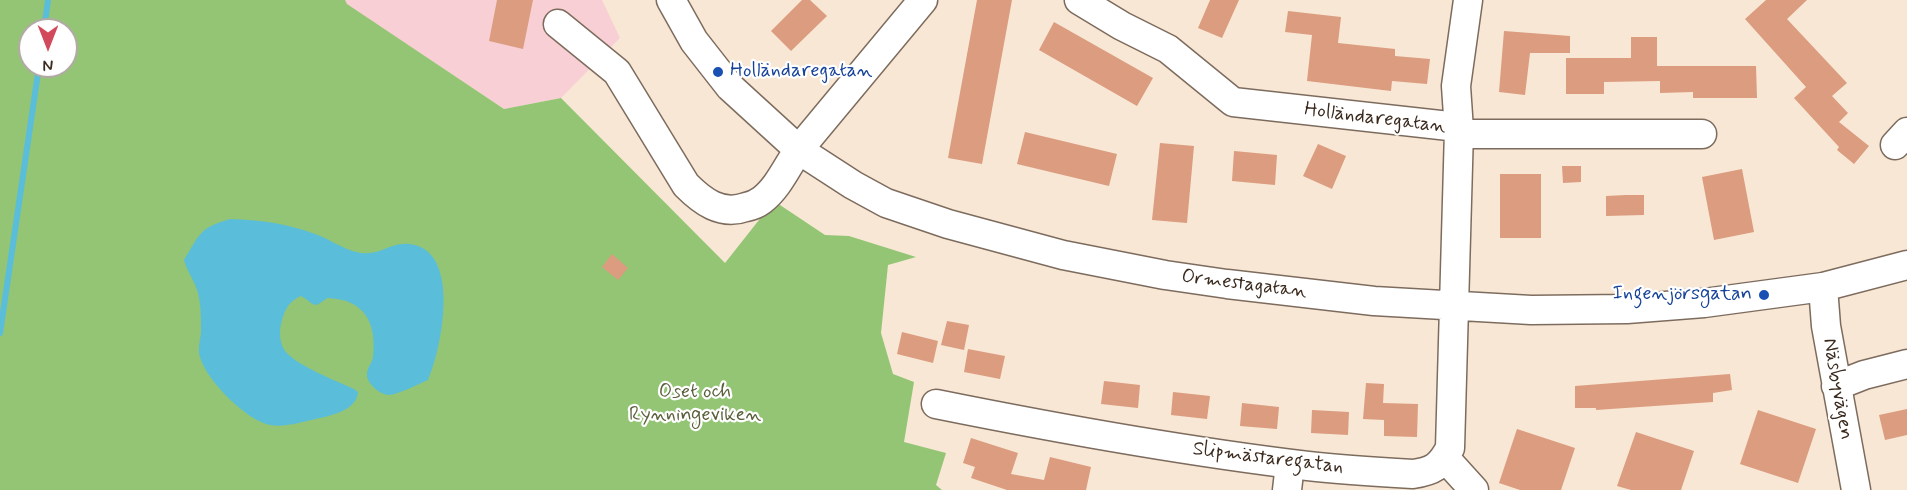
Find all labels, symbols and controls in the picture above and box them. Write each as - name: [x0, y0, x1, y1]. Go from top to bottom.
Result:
- north arrow: [18, 18, 78, 78]
- text: N: [43, 54, 53, 75]
- place label: Holländaregatan: [730, 60, 872, 84]
- marker: Holländaregatan: [711, 65, 725, 79]
- street label: Holländaregatan: [1303, 98, 1447, 140]
- street label: Ormestagatan: [1180, 265, 1308, 305]
- place label: Ingenjörsgatan: [1613, 283, 1752, 307]
- marker: Ingenjörsgatan: [1757, 288, 1771, 302]
- street label: Näsbyvägen: [1816, 336, 1858, 442]
- park label: Oset och Rynningeviken: [629, 381, 761, 428]
- street label: Slipmästaregatan: [1191, 438, 1345, 480]

